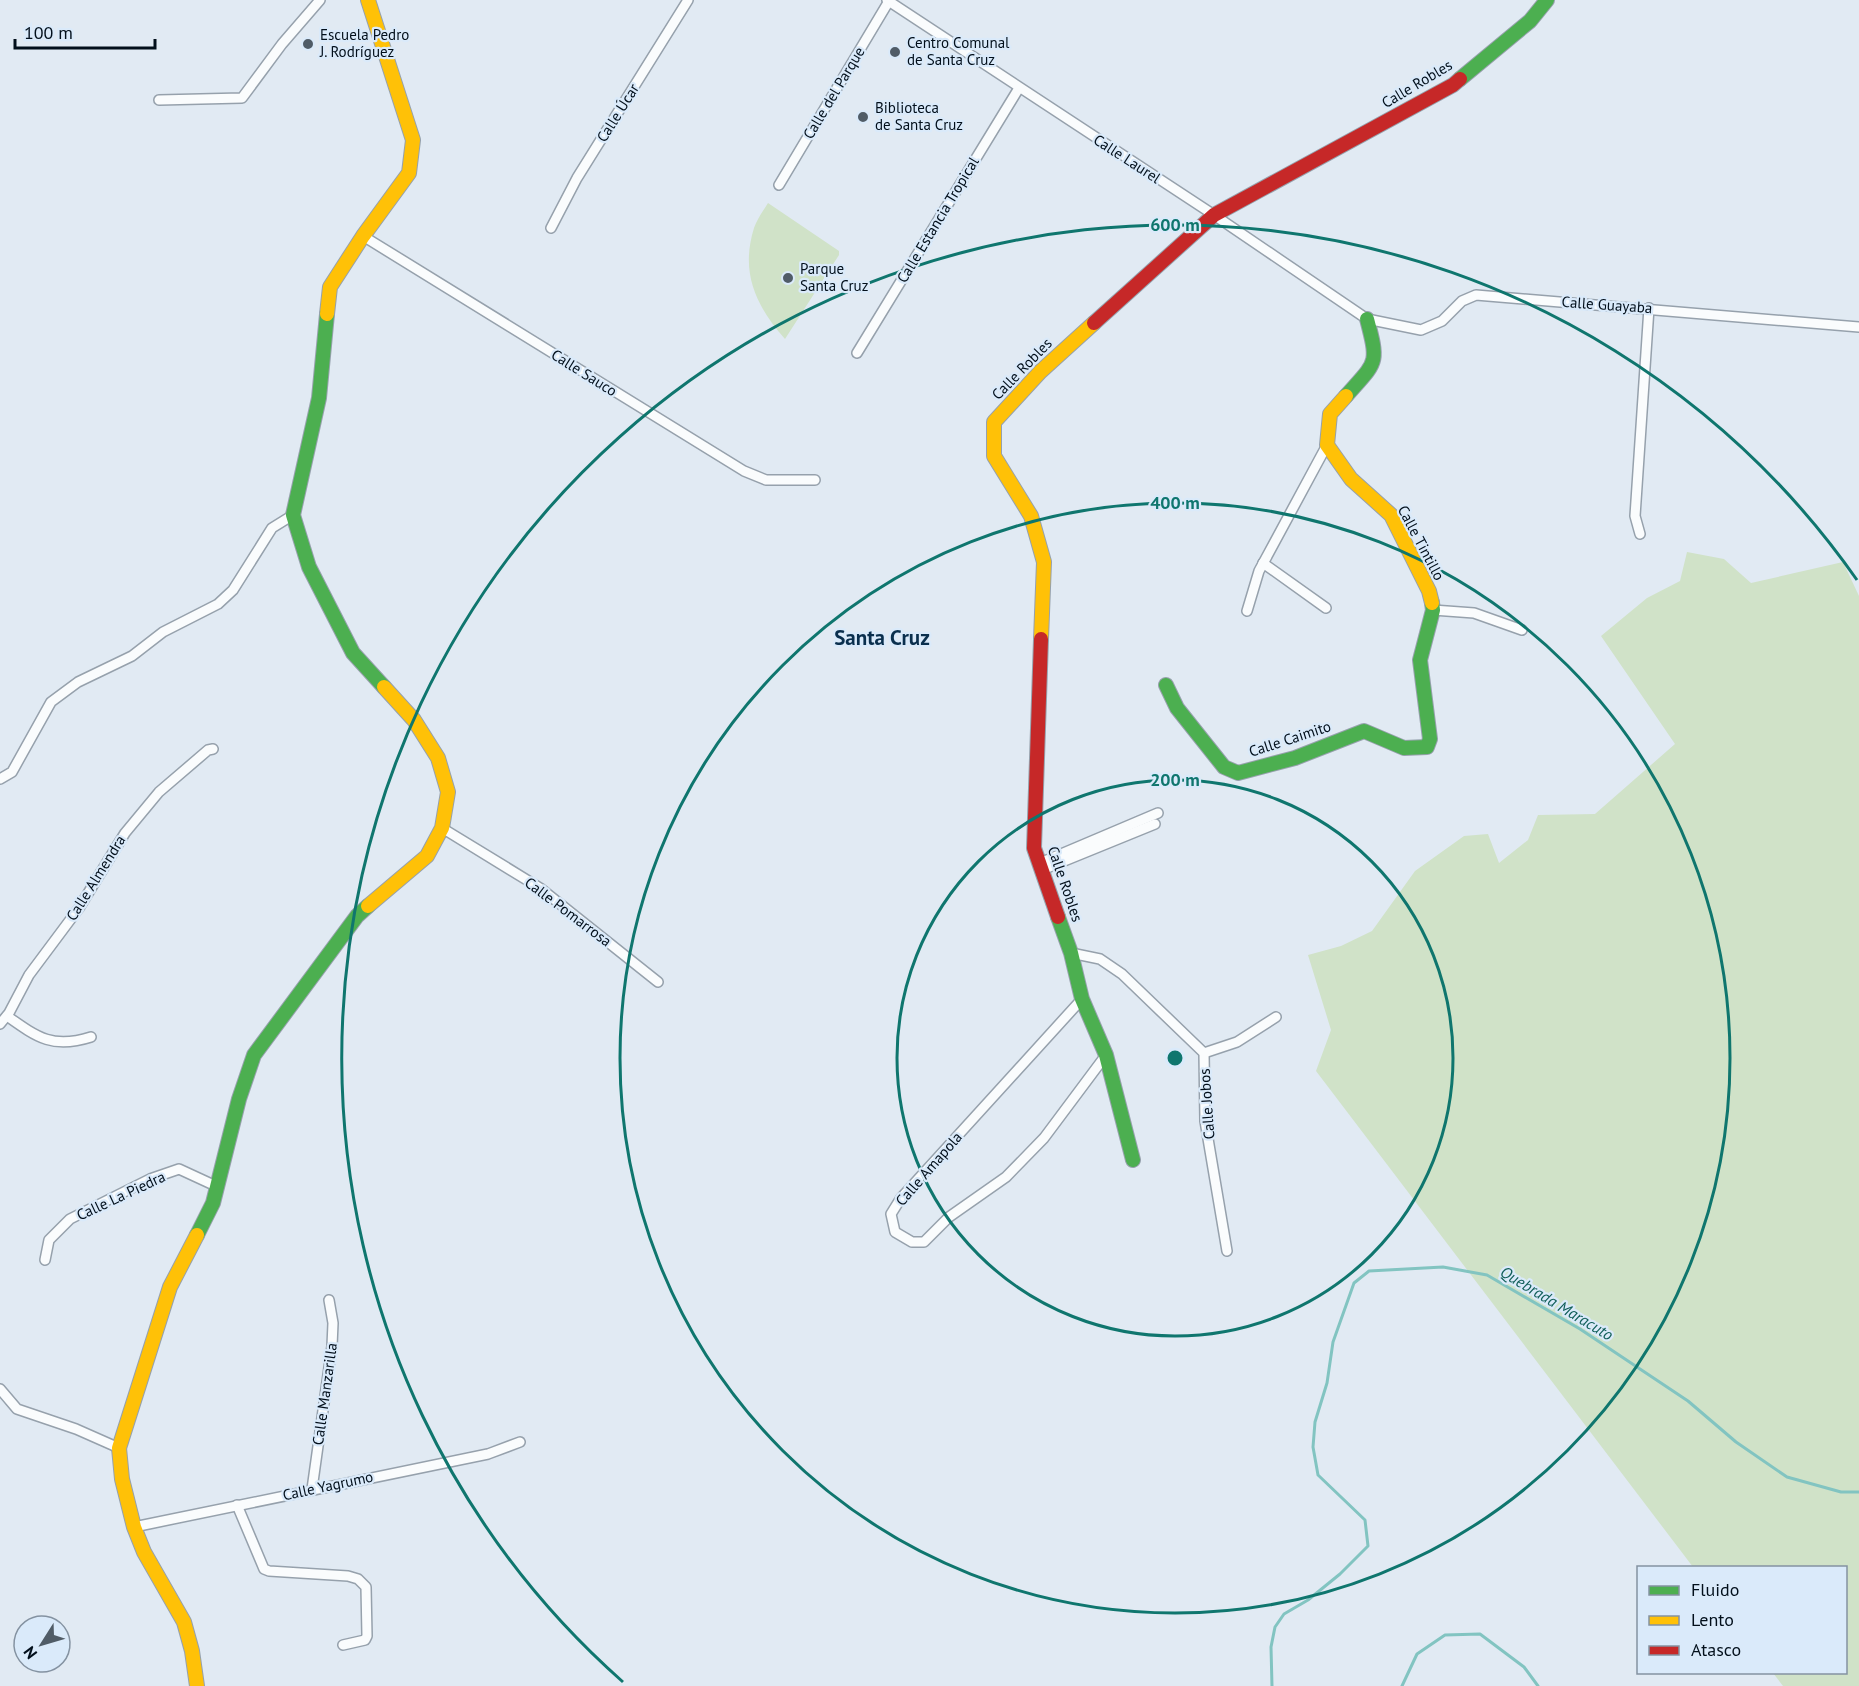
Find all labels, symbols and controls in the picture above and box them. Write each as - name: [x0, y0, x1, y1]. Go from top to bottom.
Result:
- scale bar: [15, 12, 154, 50]
- text: 100 m: [24, 21, 73, 44]
- place label: Escuela Pedro J. Rodríguez: [319, 25, 409, 61]
- place label: Centro Comunal de Santa Cruz: [907, 33, 1010, 69]
- marker: Escuela Pedro J. Rodríguez: [301, 37, 315, 51]
- street label: Calle del Parque: [799, 43, 869, 142]
- marker: Centro Comunal de Santa Cruz: [888, 45, 902, 59]
- street label: Calle Robles: [1378, 55, 1455, 112]
- street label: Calle Úcar: [592, 80, 643, 145]
- place label: Biblioteca de Santa Cruz: [875, 98, 963, 134]
- marker: Biblioteca de Santa Cruz: [856, 110, 870, 124]
- street label: Calle Laurel: [1090, 130, 1165, 188]
- street label: Calle Estancia Tropical: [892, 153, 983, 286]
- text: 600 m: [1150, 213, 1200, 236]
- place label: Parque Santa Cruz: [800, 259, 868, 295]
- marker: Parque Santa Cruz: [781, 271, 795, 285]
- street label: Calle Guayaba: [1561, 292, 1653, 317]
- street label: Calle Robles: [987, 334, 1056, 404]
- street label: Calle Sauco: [548, 345, 621, 400]
- text: 400 m: [1150, 491, 1200, 514]
- street label: Calle Tintillo: [1394, 502, 1449, 583]
- district label: Santa Cruz: [834, 624, 930, 651]
- street label: Calle Caimito: [1246, 716, 1333, 761]
- text: 200 m: [1150, 768, 1200, 791]
- street label: Calle Almendra: [62, 831, 129, 924]
- street label: Calle Robles: [1044, 843, 1087, 924]
- street label: Calle Pomarrosa: [521, 873, 615, 950]
- centre of rings: [1165, 1048, 1185, 1068]
- street label: Calle Jobos: [1195, 1068, 1218, 1140]
- street label: Calle Amapola: [891, 1128, 966, 1210]
- street label: Calle La Piedra: [73, 1167, 168, 1224]
- water label: Quebrada Maracuto: [1497, 1261, 1617, 1345]
- street label: Calle Manzarilla: [308, 1342, 341, 1446]
- street label: Calle Yagrumo: [281, 1467, 375, 1504]
- legend: [1637, 1566, 1847, 1674]
- text: Fluido: [1691, 1578, 1739, 1601]
- text: Lento: [1691, 1608, 1734, 1631]
- north arrow: [12, 1614, 72, 1674]
- text: Atasco: [1691, 1638, 1741, 1661]
- text: N: [19, 1643, 41, 1663]

